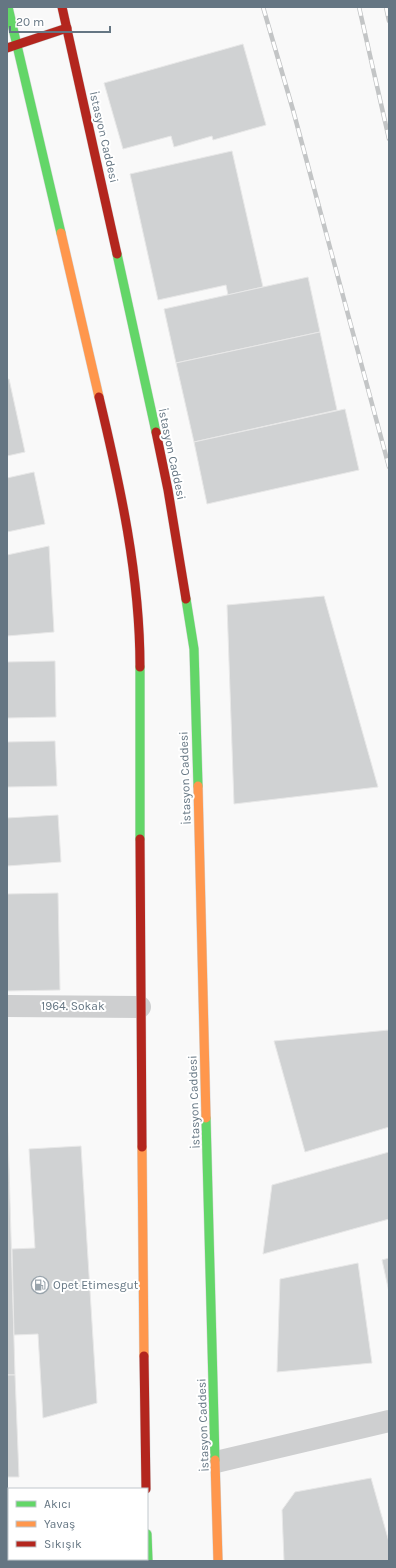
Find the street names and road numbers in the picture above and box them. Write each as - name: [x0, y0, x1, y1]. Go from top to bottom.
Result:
- street label: İstasyon Caddesi: [87, 90, 121, 184]
- street label: İstasyon Caddesi: [155, 407, 189, 501]
- street label: İstasyon Caddesi: [176, 731, 194, 825]
- street label: 1964. Sokak: [41, 999, 105, 1013]
- street label: İstasyon Caddesi: [185, 1055, 203, 1149]
- street label: İstasyon Caddesi: [194, 1378, 212, 1472]

